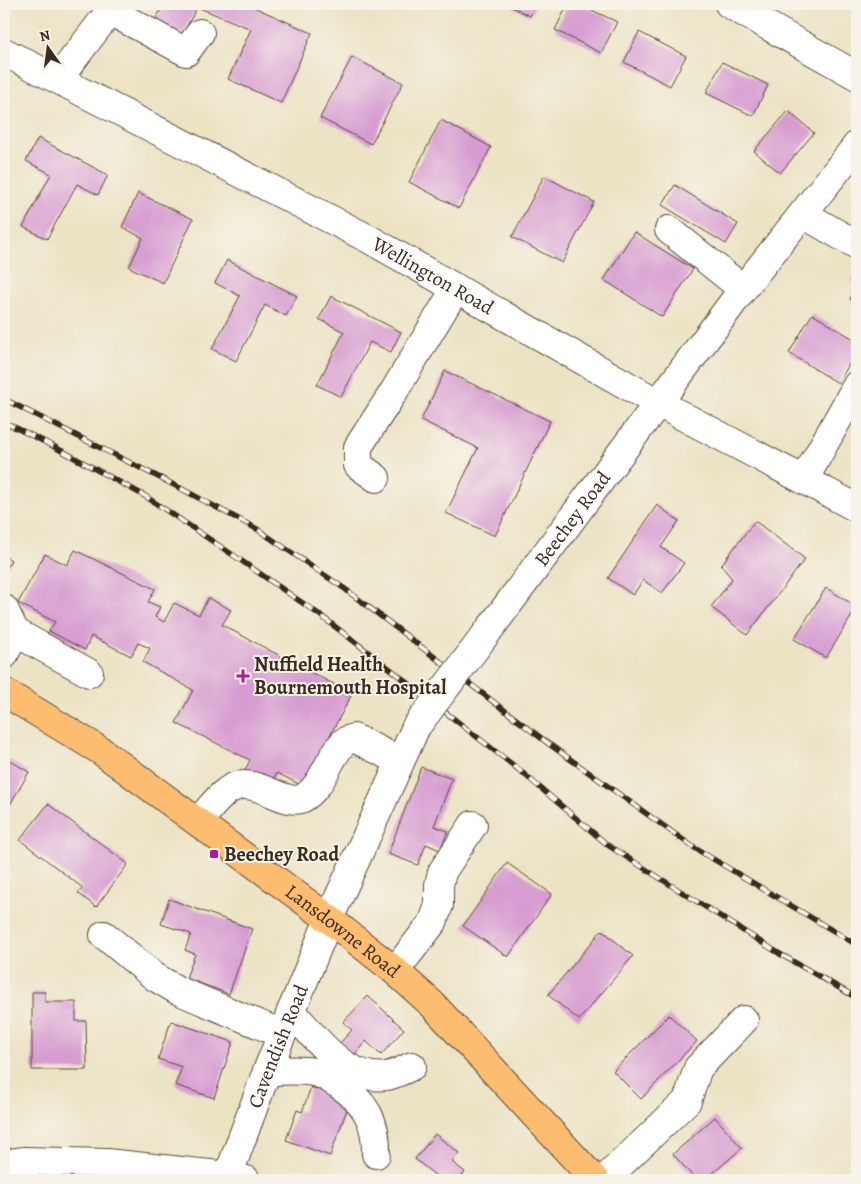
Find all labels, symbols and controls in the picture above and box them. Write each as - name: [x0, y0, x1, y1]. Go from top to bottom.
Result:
- north arrow: [22, 22, 72, 72]
- text: N: [38, 25, 52, 46]
- street label: Wellington Road: [367, 230, 499, 321]
- street label: Beechey Road: [528, 465, 617, 572]
- place label: Nuffield Health Bournemouth Hospital: [254, 651, 447, 701]
- marker: Nuffield Health Bournemouth Hospital: [236, 669, 250, 683]
- place label: Beechey Road: [224, 841, 339, 868]
- marker: Beechey Road: [208, 848, 220, 860]
- street label: Lansdowne Road: [280, 878, 406, 984]
- street label: Cavendish Road: [241, 980, 314, 1112]

